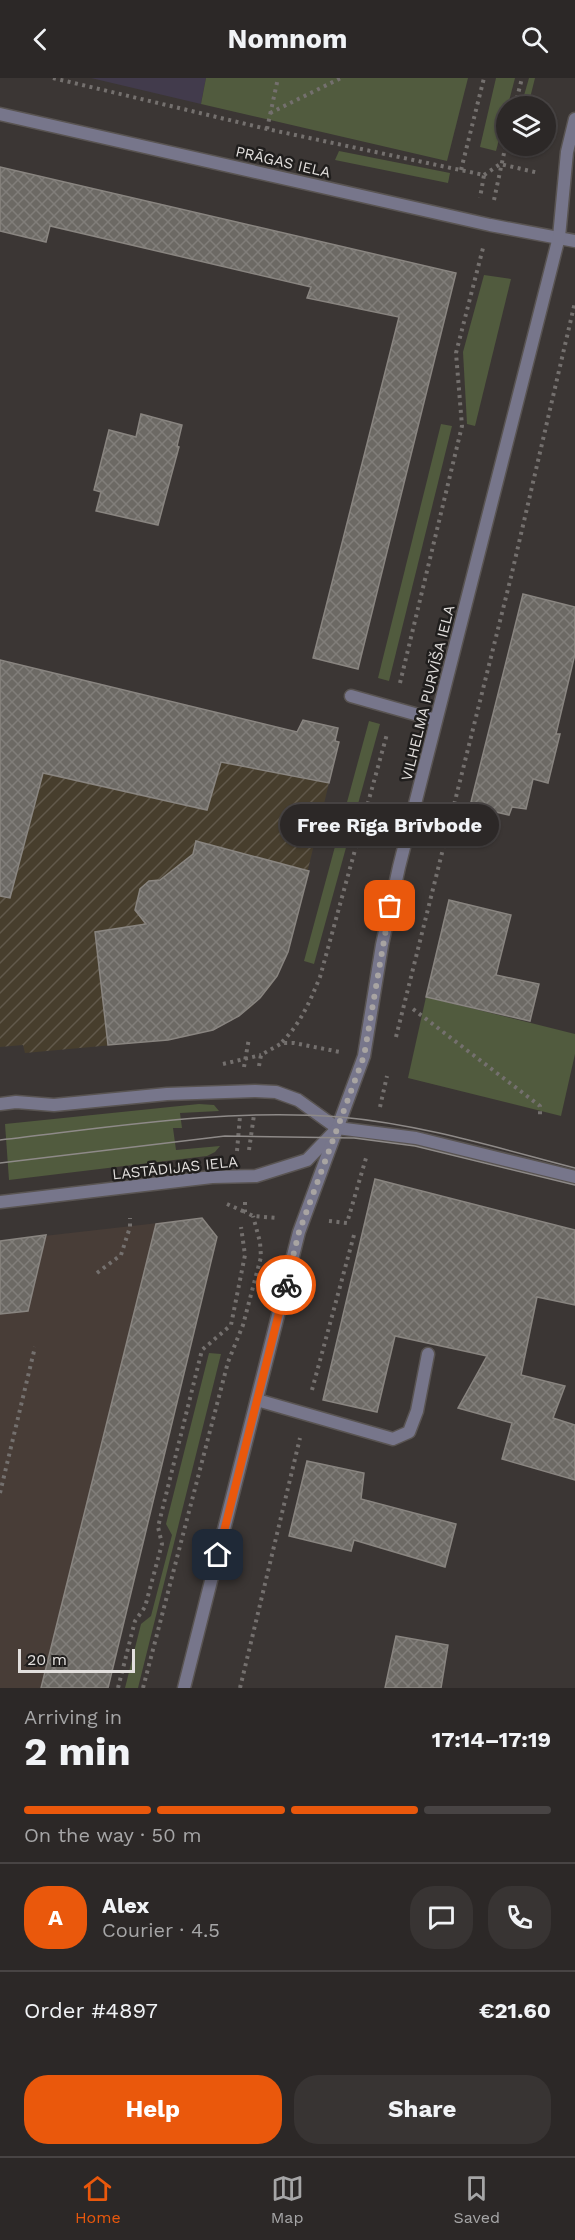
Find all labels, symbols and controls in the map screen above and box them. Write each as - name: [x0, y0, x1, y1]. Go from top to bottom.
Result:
- icon: back: [24, 23, 57, 56]
- text: Nomnom: [228, 23, 347, 55]
- icon: search: [518, 23, 551, 56]
- map controls: [496, 96, 556, 156]
- button: layers: [496, 96, 556, 156]
- street label: PRĀGAS IELA: [234, 142, 332, 182]
- street label: VILHELMA PURVĪŠA IELA: [396, 603, 459, 783]
- callout: Free Rīga Brīvbode: [280, 804, 500, 846]
- text: Free Rīga Brīvbode: [297, 813, 482, 837]
- pin: [364, 880, 415, 931]
- icon: bag: [373, 889, 406, 922]
- street label: LASTĀDIJAS IELA: [111, 1152, 239, 1184]
- courier: [256, 1255, 316, 1315]
- icon: bike: [270, 1269, 303, 1302]
- pin: [192, 1529, 243, 1580]
- icon: home: [201, 1538, 234, 1571]
- scale bar: [18, 1646, 135, 1674]
- text: 20 m: [27, 1650, 67, 1669]
- text: Arriving in: [24, 1705, 122, 1729]
- text: 17:14–17:19: [432, 1727, 551, 1752]
- text: 2 min: [24, 1729, 131, 1774]
- text: On the way · 50 m: [24, 1823, 202, 1847]
- button: chat: [410, 1886, 473, 1949]
- button: phone: [488, 1886, 551, 1949]
- text: Alex: [102, 1893, 149, 1918]
- text: A: [48, 1905, 63, 1930]
- text: Courier · 4.5: [102, 1918, 220, 1942]
- text: Order #4897: [24, 1998, 158, 2023]
- text: €21.60: [479, 1998, 551, 2023]
- button: Help: [24, 2075, 282, 2144]
- button: Share: [294, 2075, 551, 2144]
- tab: Home: [75, 2172, 121, 2227]
- tab: Map: [271, 2172, 304, 2227]
- tab: Saved: [454, 2172, 500, 2227]

